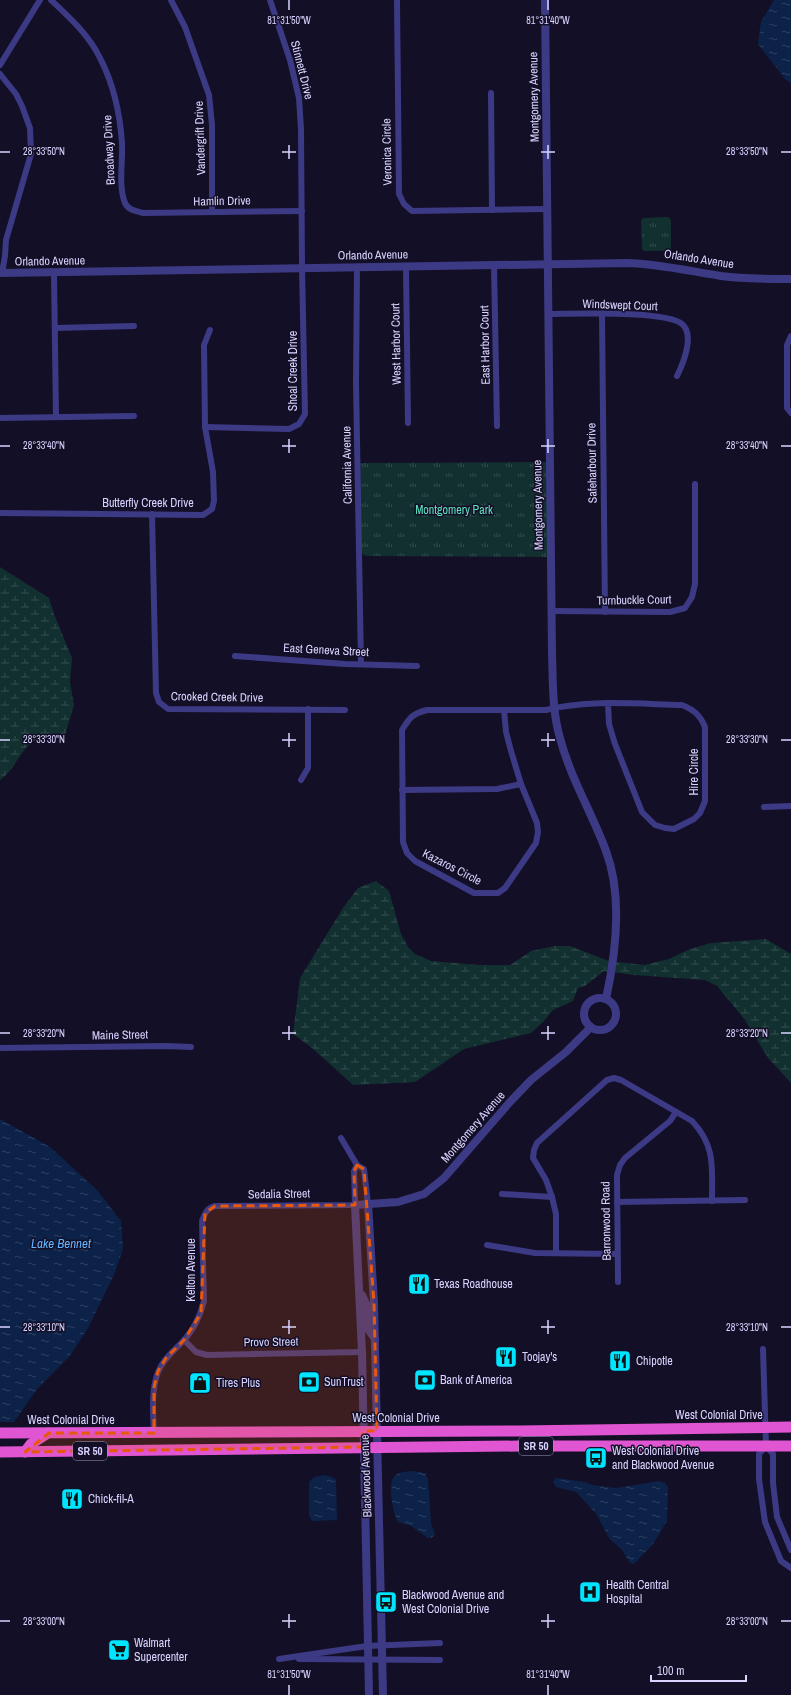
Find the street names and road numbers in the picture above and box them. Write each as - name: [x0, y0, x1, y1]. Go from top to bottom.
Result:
- street label: Stinnett Drive: [287, 39, 317, 101]
- street label: Montgomery Avenue: [525, 52, 543, 142]
- street label: Vandergrift Drive: [191, 101, 209, 175]
- street label: Broadway Drive: [99, 115, 119, 185]
- street label: Veronica Circle: [378, 118, 396, 186]
- street label: Hamlin Drive: [193, 193, 251, 209]
- street label: Orlando Avenue: [338, 246, 408, 264]
- street label: Orlando Avenue: [663, 246, 735, 272]
- street label: Orlando Avenue: [15, 252, 85, 270]
- street label: Windswept Court: [582, 296, 658, 314]
- street label: West Harbor Court: [387, 303, 405, 385]
- street label: East Harbor Court: [476, 305, 494, 385]
- street label: Shoal Creek Drive: [285, 331, 301, 411]
- street label: Safeharbour Drive: [583, 423, 601, 503]
- street label: California Avenue: [338, 426, 356, 504]
- street label: Montgomery Avenue: [529, 460, 547, 550]
- street label: Butterfly Creek Drive: [102, 495, 194, 511]
- street label: Turnbuckle Court: [597, 591, 672, 609]
- street label: East Geneva Street: [283, 640, 370, 660]
- street label: Crooked Creek Drive: [171, 688, 263, 706]
- street label: Hire Circle: [686, 748, 702, 796]
- street label: Kazaros Circle: [420, 845, 484, 889]
- street label: Maine Street: [92, 1027, 149, 1043]
- street label: Montgomery Avenue: [437, 1088, 509, 1166]
- street label: Barronwood Road: [597, 1181, 615, 1261]
- street label: Sedalia Street: [248, 1185, 311, 1203]
- street label: Kelton Avenue: [183, 1238, 199, 1302]
- street label: Provo Street: [244, 1334, 299, 1350]
- street label: West Colonial Drive: [675, 1407, 763, 1423]
- street label: West Colonial Drive: [352, 1410, 440, 1426]
- street label: West Colonial Drive: [27, 1412, 115, 1428]
- street label: Blackwood Avenue: [357, 1434, 375, 1518]
- road number: SR 50: [519, 1437, 553, 1455]
- road number: SR 50: [73, 1442, 107, 1460]

